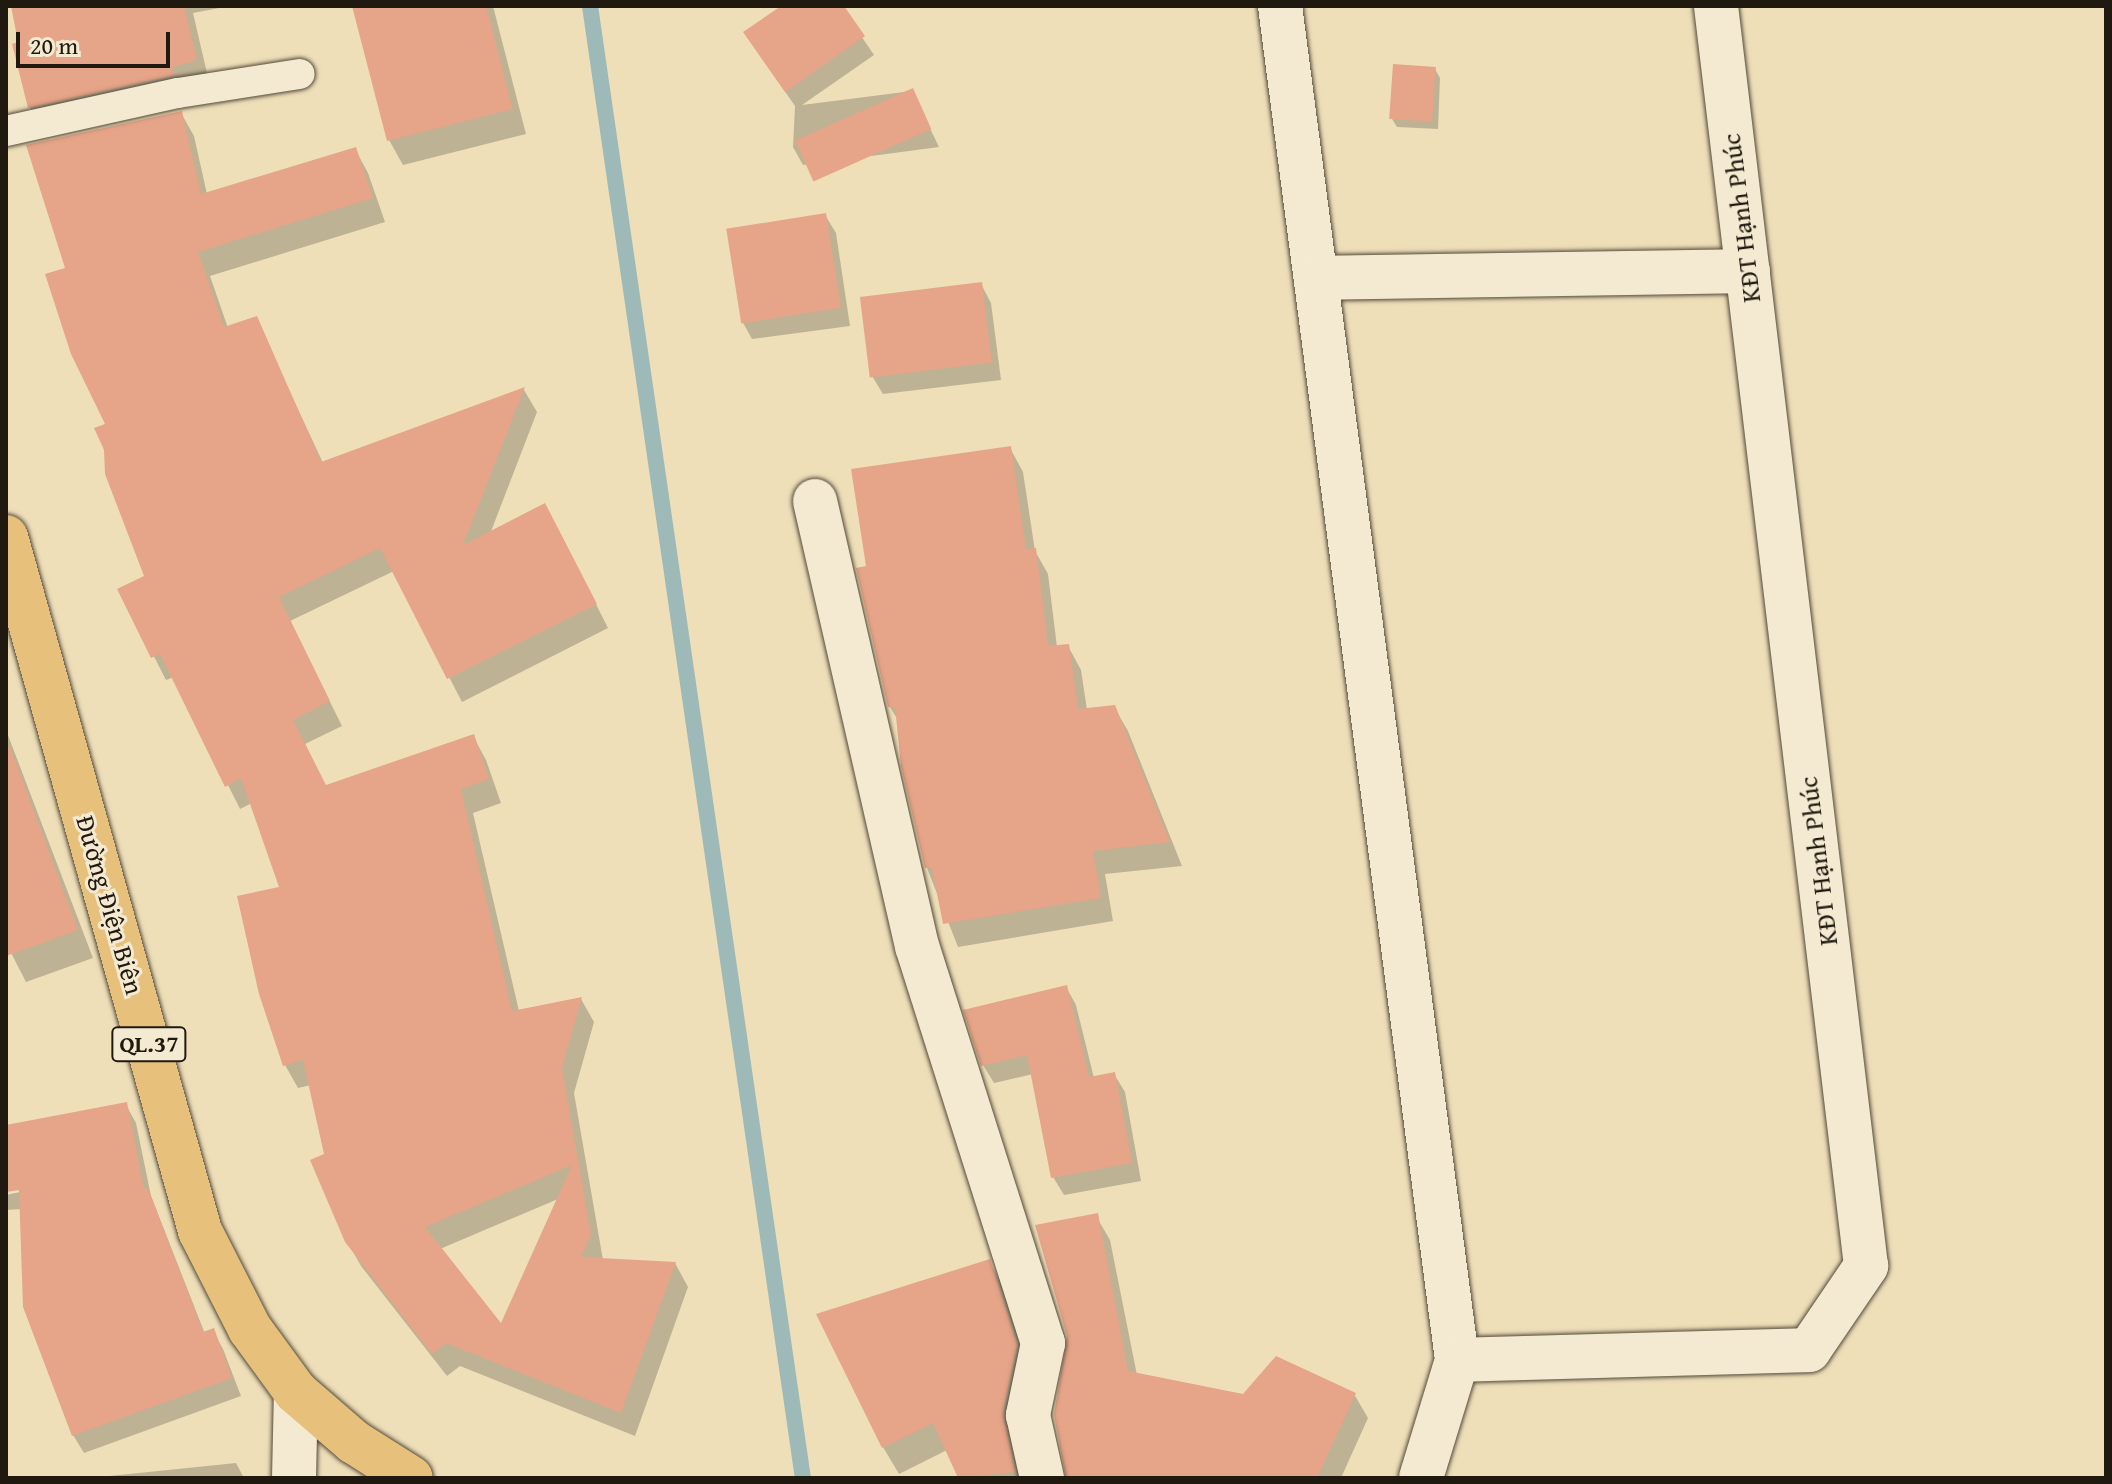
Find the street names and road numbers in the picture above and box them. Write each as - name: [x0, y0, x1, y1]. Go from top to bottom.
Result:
- street label: KĐT Hạnh Phúc: [1715, 132, 1767, 304]
- street label: KĐT Hạnh Phúc: [1792, 775, 1844, 947]
- street label: Đường Điện Biên: [70, 812, 150, 998]
- road number: QL.37: [111, 1024, 187, 1064]

